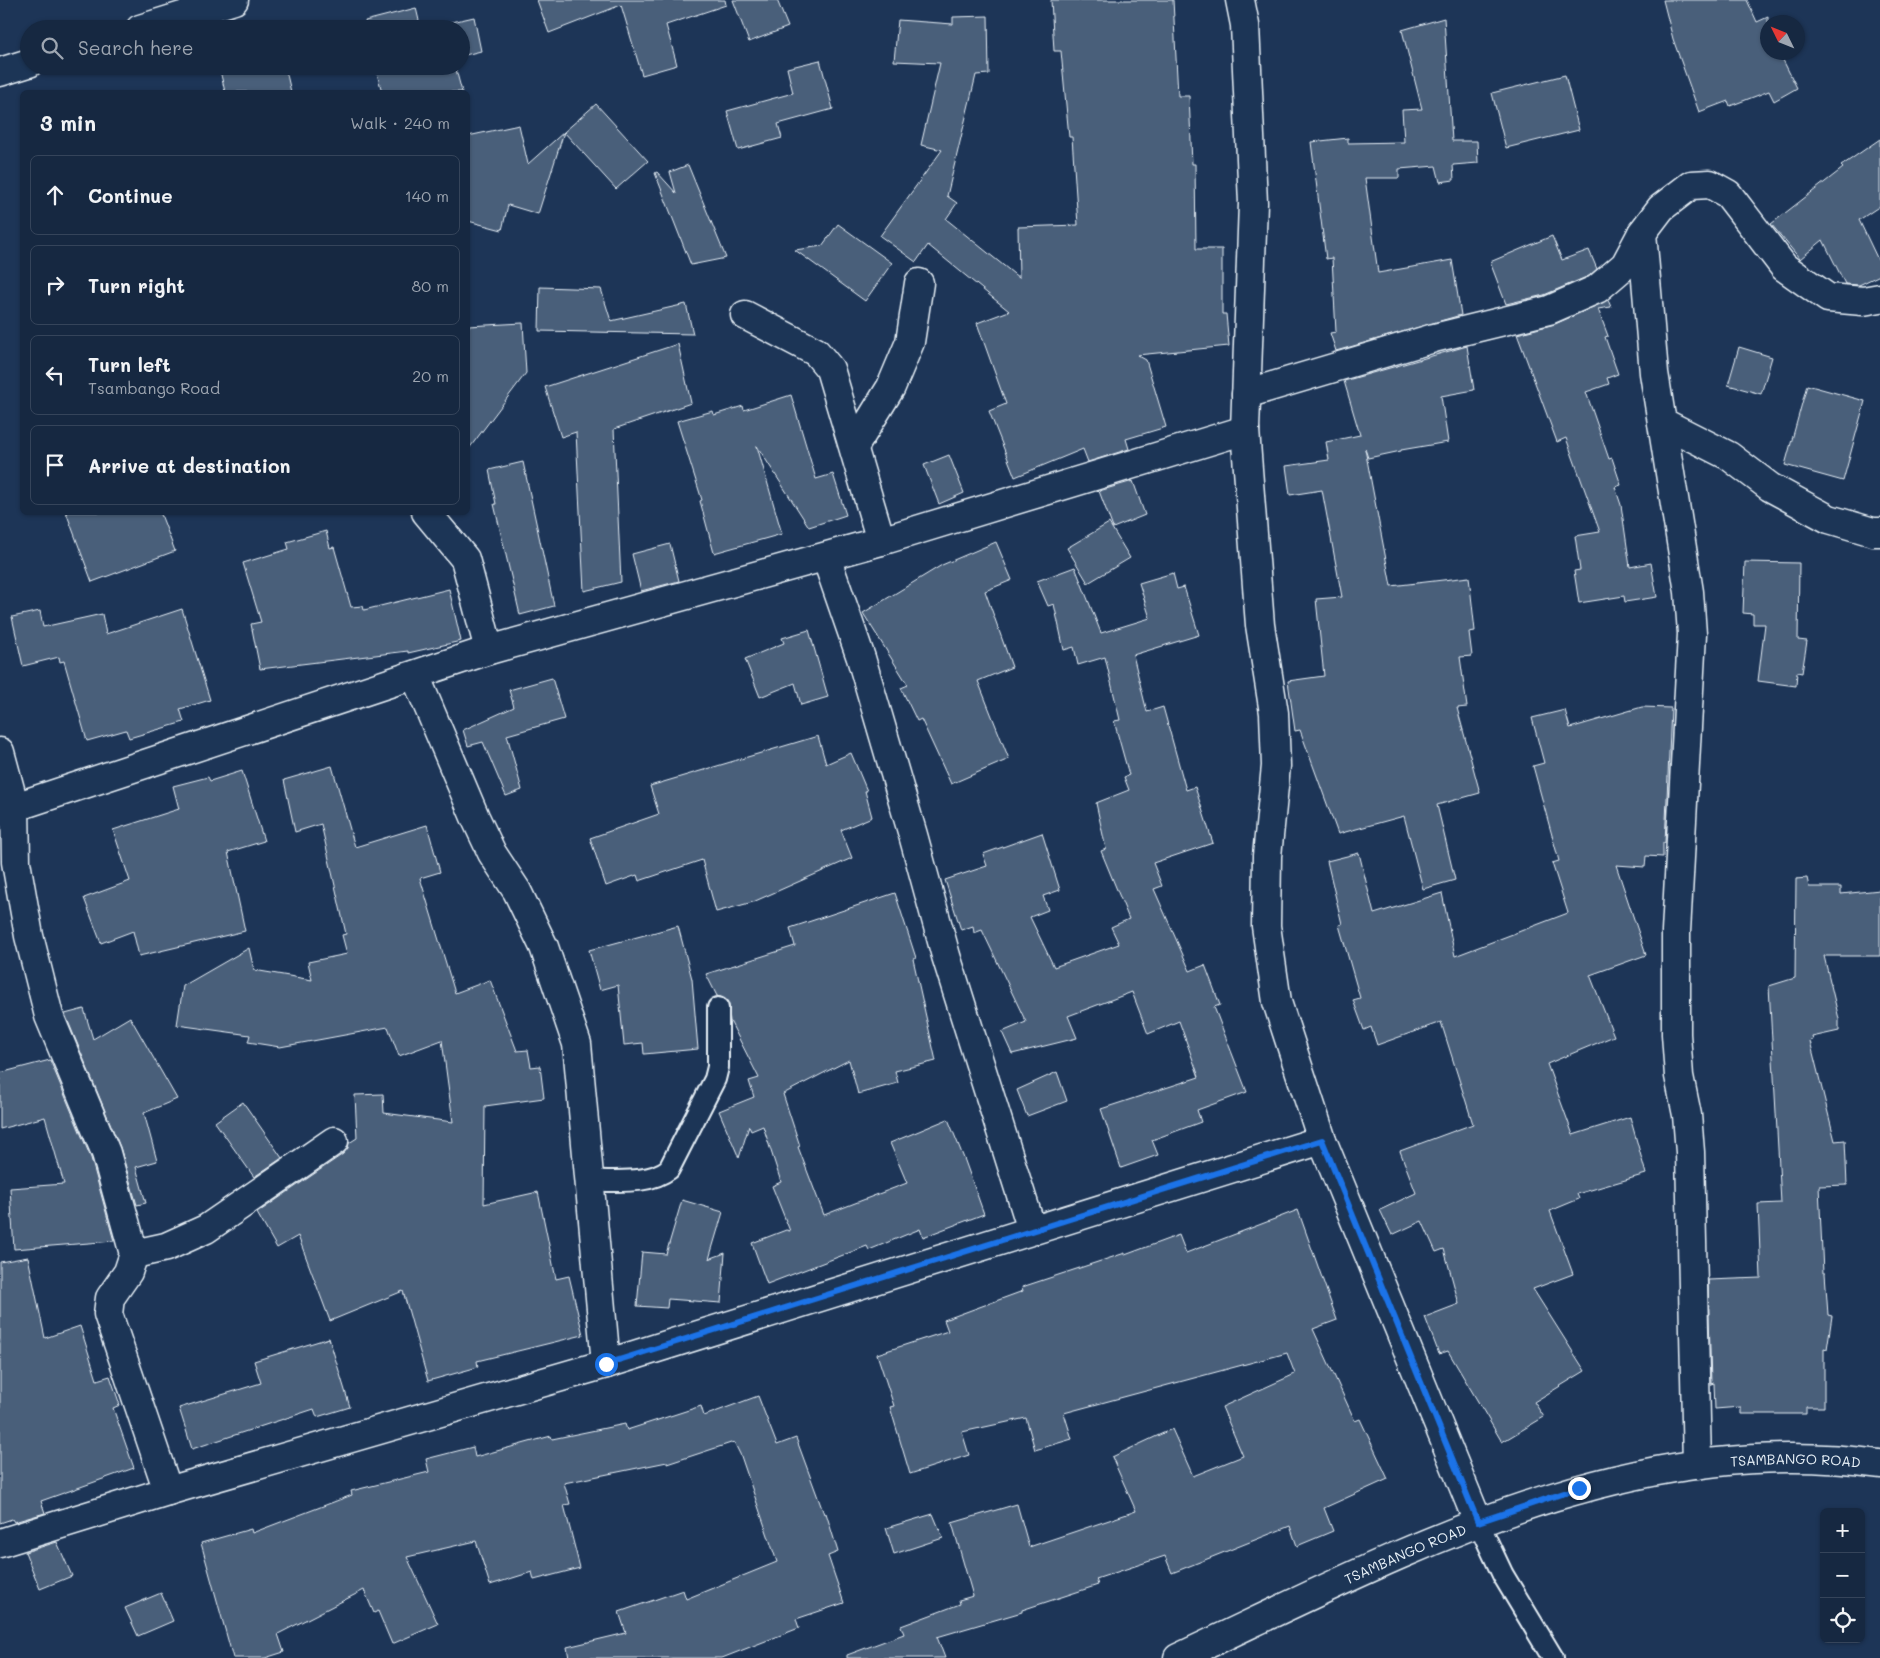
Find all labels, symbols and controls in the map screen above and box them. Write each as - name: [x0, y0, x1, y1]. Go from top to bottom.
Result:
- north arrow: [1760, 15, 1805, 60]
- search box: [20, 20, 470, 75]
- icon: search: [38, 34, 66, 62]
- text: Search here: [78, 35, 194, 60]
- text: 3 min: [40, 109, 96, 136]
- text: Walk · 240 m: [350, 112, 450, 133]
- icon: ahead: [41, 181, 69, 209]
- text: Continue: [88, 183, 173, 208]
- text: 140 m: [405, 185, 449, 206]
- icon: right: [41, 271, 69, 299]
- text: Turn right: [88, 273, 185, 298]
- text: 80 m: [412, 275, 449, 296]
- text: Turn left: [88, 352, 171, 377]
- icon: left: [41, 361, 69, 389]
- text: 20 m: [412, 365, 449, 386]
- text: Tsambango Road: [88, 377, 220, 398]
- icon: arrive: [41, 451, 69, 479]
- text: Arrive at destination: [88, 453, 291, 478]
- route start: [595, 1353, 618, 1376]
- street label: TSAMBANGO ROAD: [1729, 1448, 1862, 1471]
- route end: [1568, 1477, 1591, 1500]
- map controls: [1820, 1508, 1865, 1643]
- button: +: [1820, 1508, 1865, 1553]
- street label: TSAMBANGO ROAD: [1341, 1519, 1469, 1588]
- button: −: [1820, 1553, 1865, 1598]
- button: locate: [1820, 1598, 1865, 1643]

